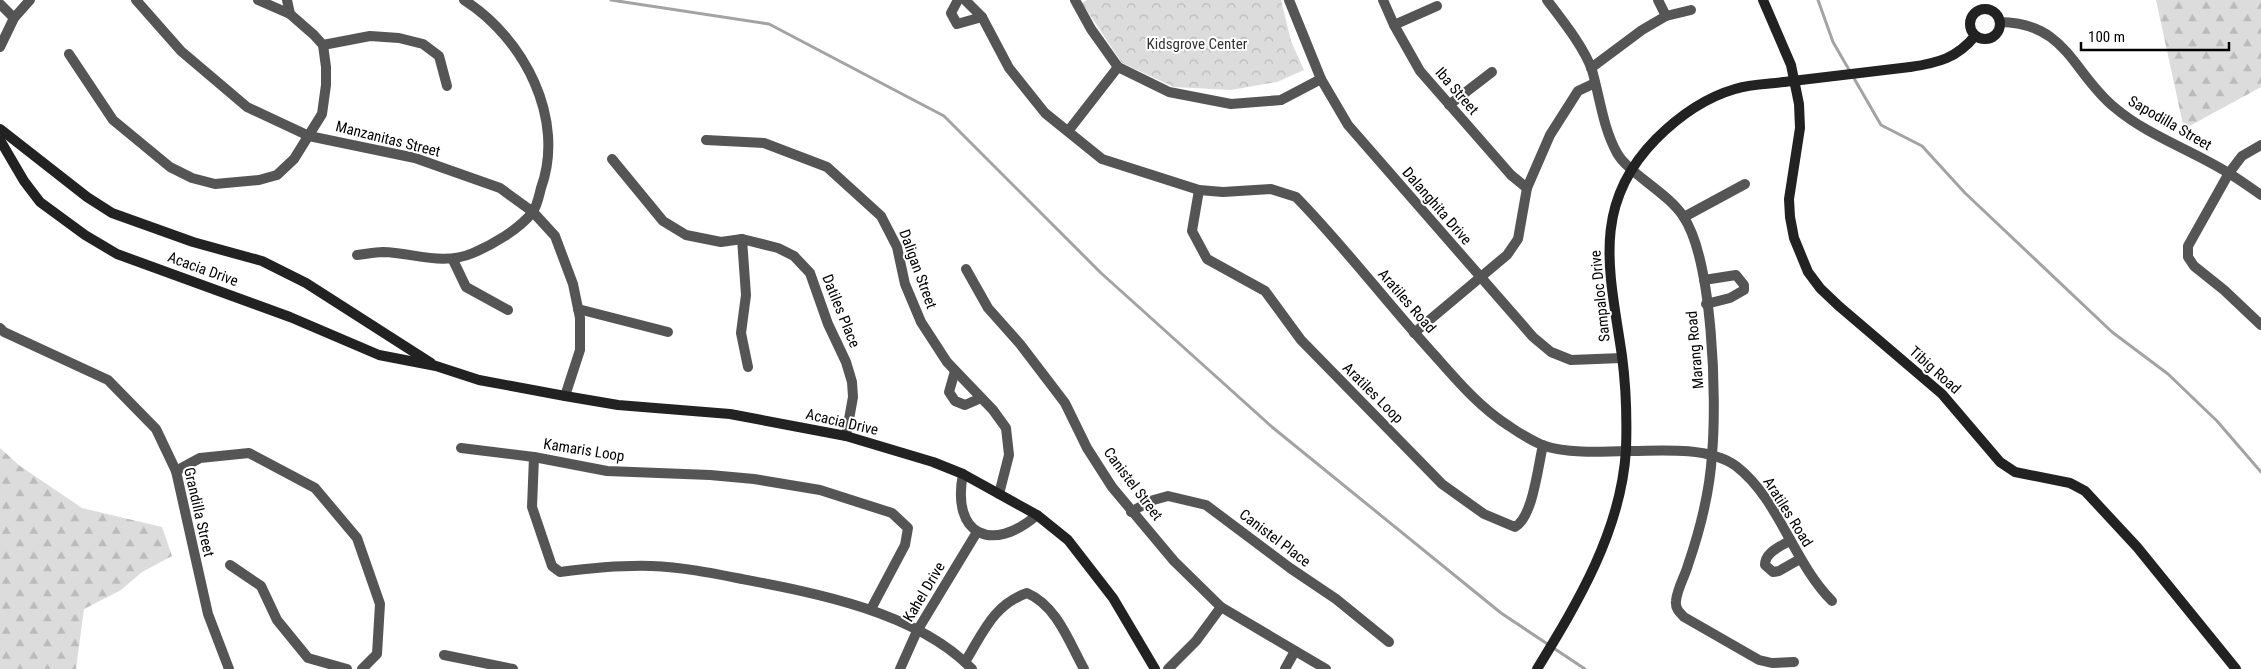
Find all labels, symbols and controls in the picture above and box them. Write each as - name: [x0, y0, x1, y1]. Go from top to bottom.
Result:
- scale bar: [2081, 20, 2228, 52]
- text: 100 m: [2088, 28, 2125, 46]
- park label: Kidsgrove Center: [1147, 35, 1248, 53]
- street label: Iba Street: [1432, 64, 1482, 118]
- street label: Sapodilla Street: [2125, 92, 2215, 154]
- street label: Manzanitas Street: [334, 117, 442, 161]
- street label: Dalanghita Drive: [1398, 164, 1476, 248]
- street label: Daligan Street: [895, 227, 941, 311]
- street label: Acacia Drive: [165, 248, 241, 290]
- street label: Sampaloc Drive: [1586, 249, 1614, 343]
- street label: Aratiles Road: [1374, 265, 1440, 337]
- street label: Datiles Place: [818, 272, 864, 350]
- street label: Marang Road: [1683, 310, 1707, 390]
- street label: Tibig Road: [1906, 342, 1964, 398]
- street label: Aratiles Loop: [1339, 359, 1407, 427]
- street label: Acacia Drive: [804, 405, 880, 439]
- street label: Kamaris Loop: [542, 435, 626, 465]
- street label: Canistel Street: [1100, 444, 1166, 524]
- street label: Grandilla Street: [180, 466, 218, 558]
- street label: Aratiles Road: [1759, 474, 1817, 550]
- street label: Canistel Place: [1236, 505, 1314, 571]
- street label: Kahel Drive: [899, 559, 949, 625]

